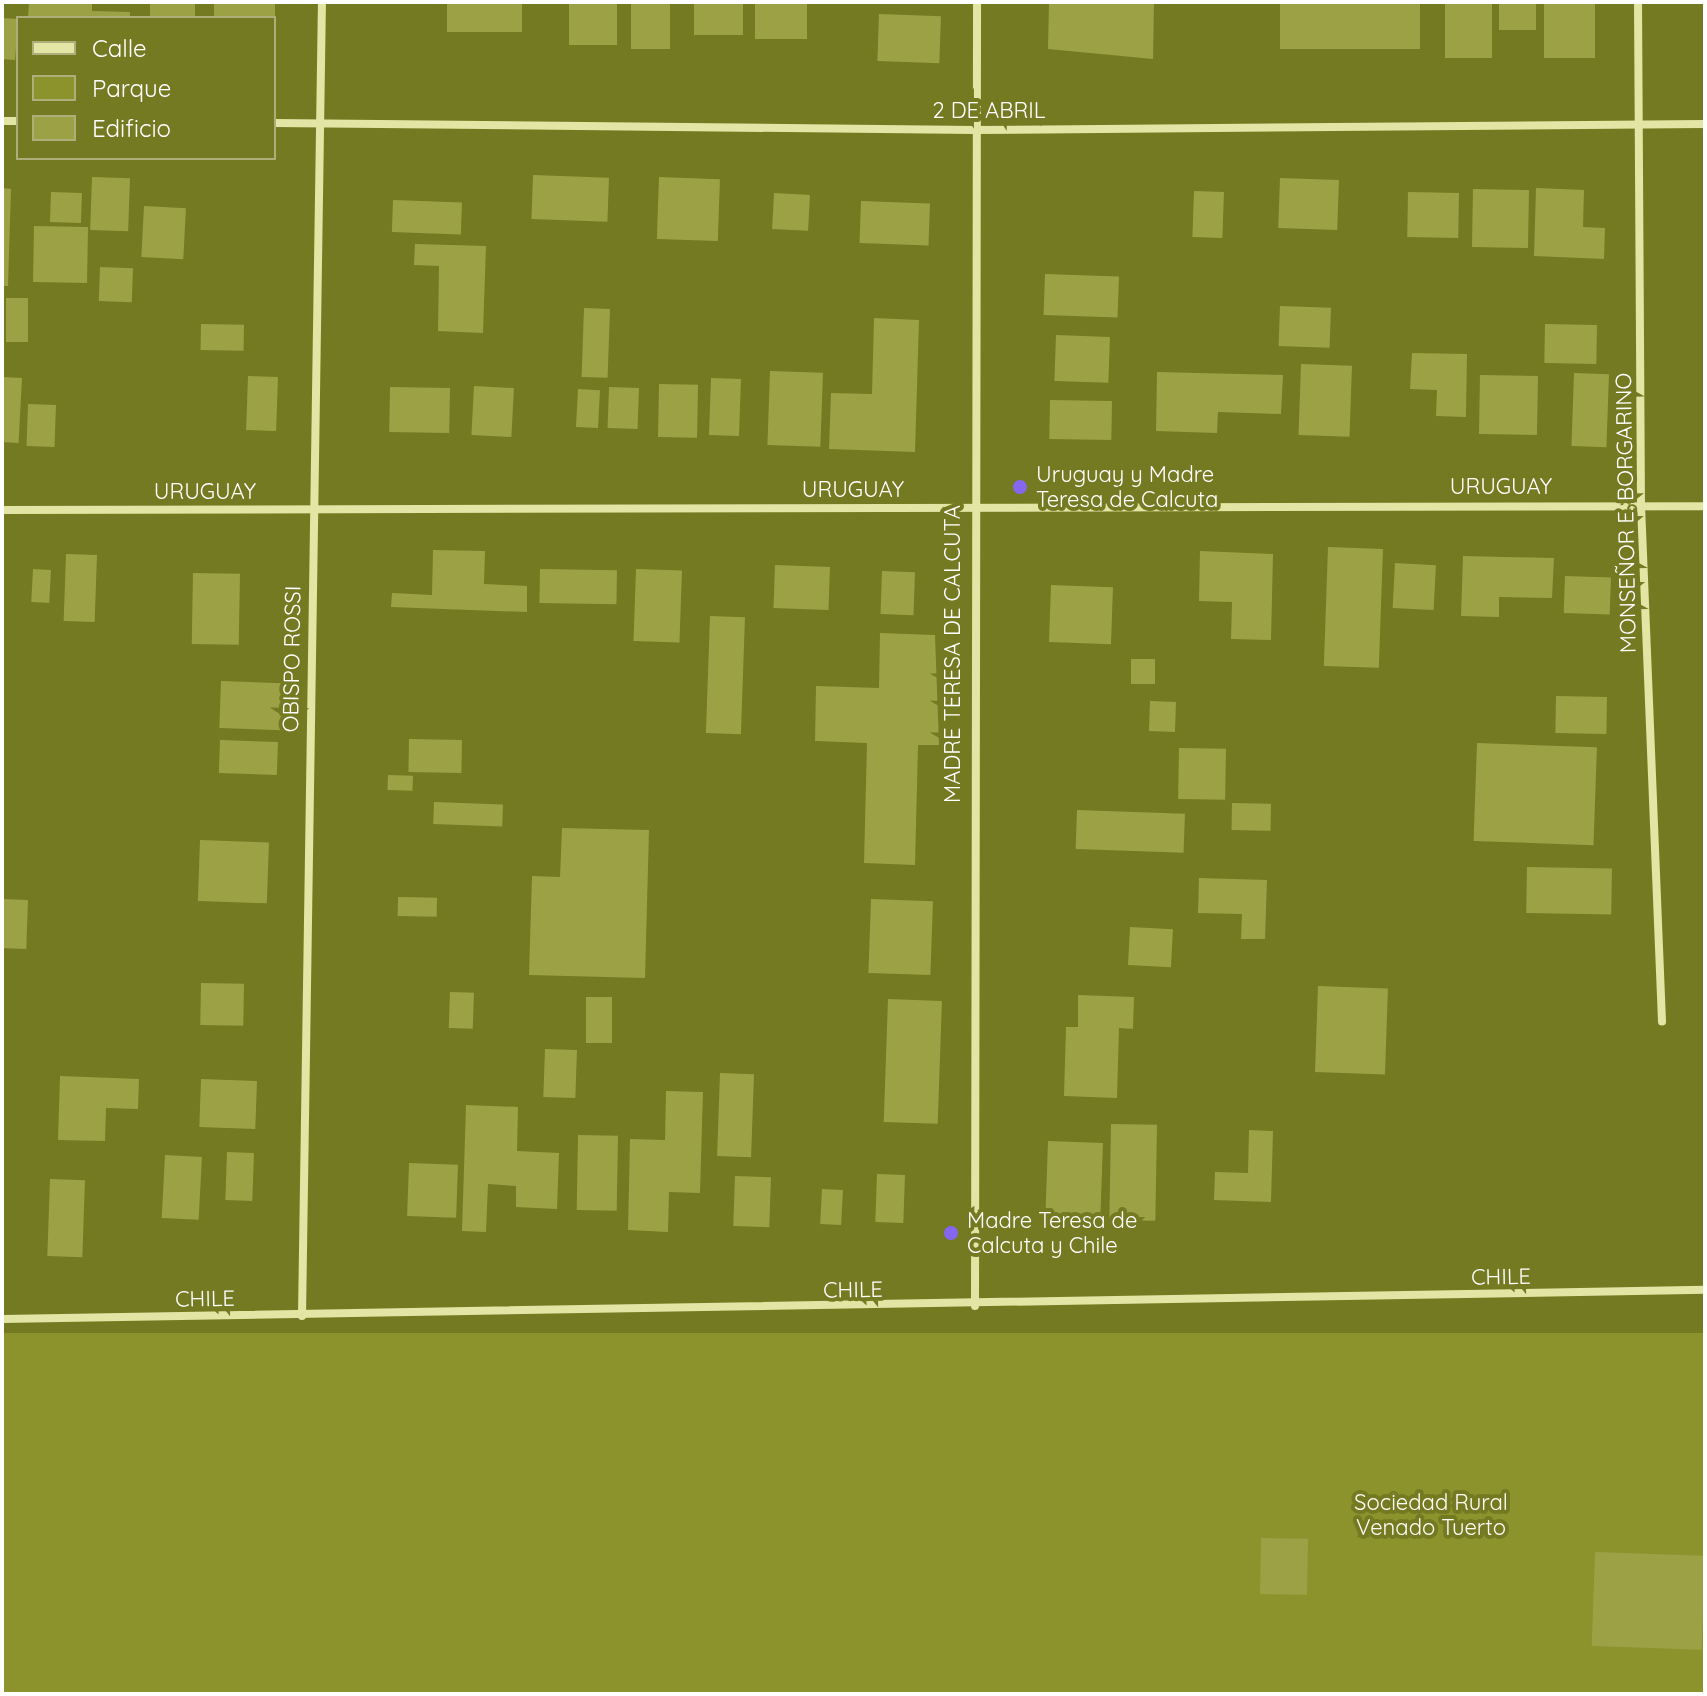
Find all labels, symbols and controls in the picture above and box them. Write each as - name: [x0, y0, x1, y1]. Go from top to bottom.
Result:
- legend: [16, 16, 276, 160]
- text: Calle: [92, 33, 147, 63]
- text: Parque: [92, 73, 171, 103]
- street label: 2 DE ABRIL: [932, 98, 1046, 124]
- text: Edificio: [92, 113, 171, 143]
- street label: MONSEÑOR E. BORGARINO: [1610, 373, 1642, 653]
- place label: Uruguay y Madre Teresa de Calcuta: [1036, 461, 1218, 512]
- street label: URUGUAY: [1450, 474, 1552, 500]
- street label: URUGUAY: [802, 477, 904, 503]
- marker: Uruguay y Madre Teresa de Calcuta: [1011, 478, 1029, 496]
- street label: URUGUAY: [154, 479, 256, 505]
- street label: MADRE TERESA DE CALCUTA: [940, 505, 966, 803]
- street label: OBISPO ROSSI: [278, 585, 306, 733]
- place label: Madre Teresa de Calcuta y Chile: [967, 1207, 1137, 1258]
- marker: Madre Teresa de Calcuta y Chile: [942, 1224, 960, 1242]
- street label: CHILE: [1471, 1263, 1531, 1291]
- street label: CHILE: [823, 1276, 883, 1304]
- street label: CHILE: [175, 1285, 235, 1313]
- park label: Sociedad Rural Venado Tuerto: [1354, 1489, 1508, 1540]

